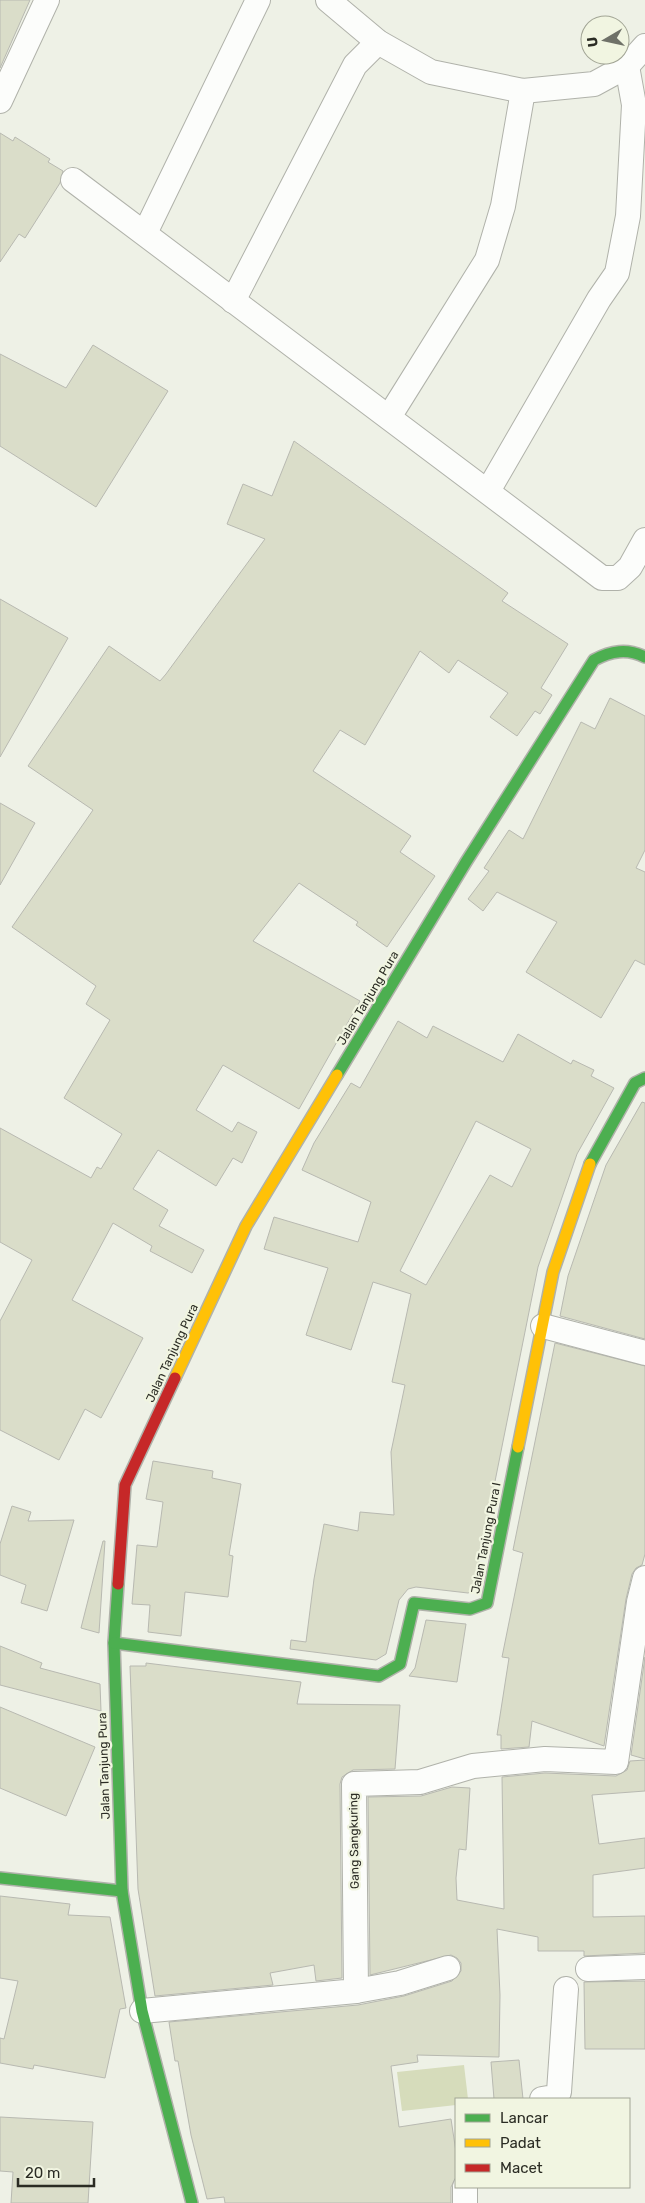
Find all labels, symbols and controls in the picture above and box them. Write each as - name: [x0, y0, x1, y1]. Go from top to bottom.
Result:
- north arrow: [580, 15, 630, 65]
- text: U: [583, 36, 602, 48]
- street label: Jalan Tanjung Pura: [334, 949, 402, 1047]
- street label: Jalan Tanjung Pura: [143, 1302, 201, 1404]
- street label: Jalan Tanjung Pura I: [468, 1481, 504, 1595]
- street label: Jalan Tanjung Pura: [95, 1712, 113, 1820]
- street label: Gang Sangkuring: [346, 1793, 362, 1889]
- legend: [455, 2098, 630, 2188]
- text: Lancar: [500, 2109, 548, 2127]
- text: Padat: [500, 2134, 541, 2152]
- scale bar: [18, 2156, 94, 2188]
- text: Macet: [500, 2159, 543, 2177]
- text: 20 m: [25, 2164, 60, 2182]

